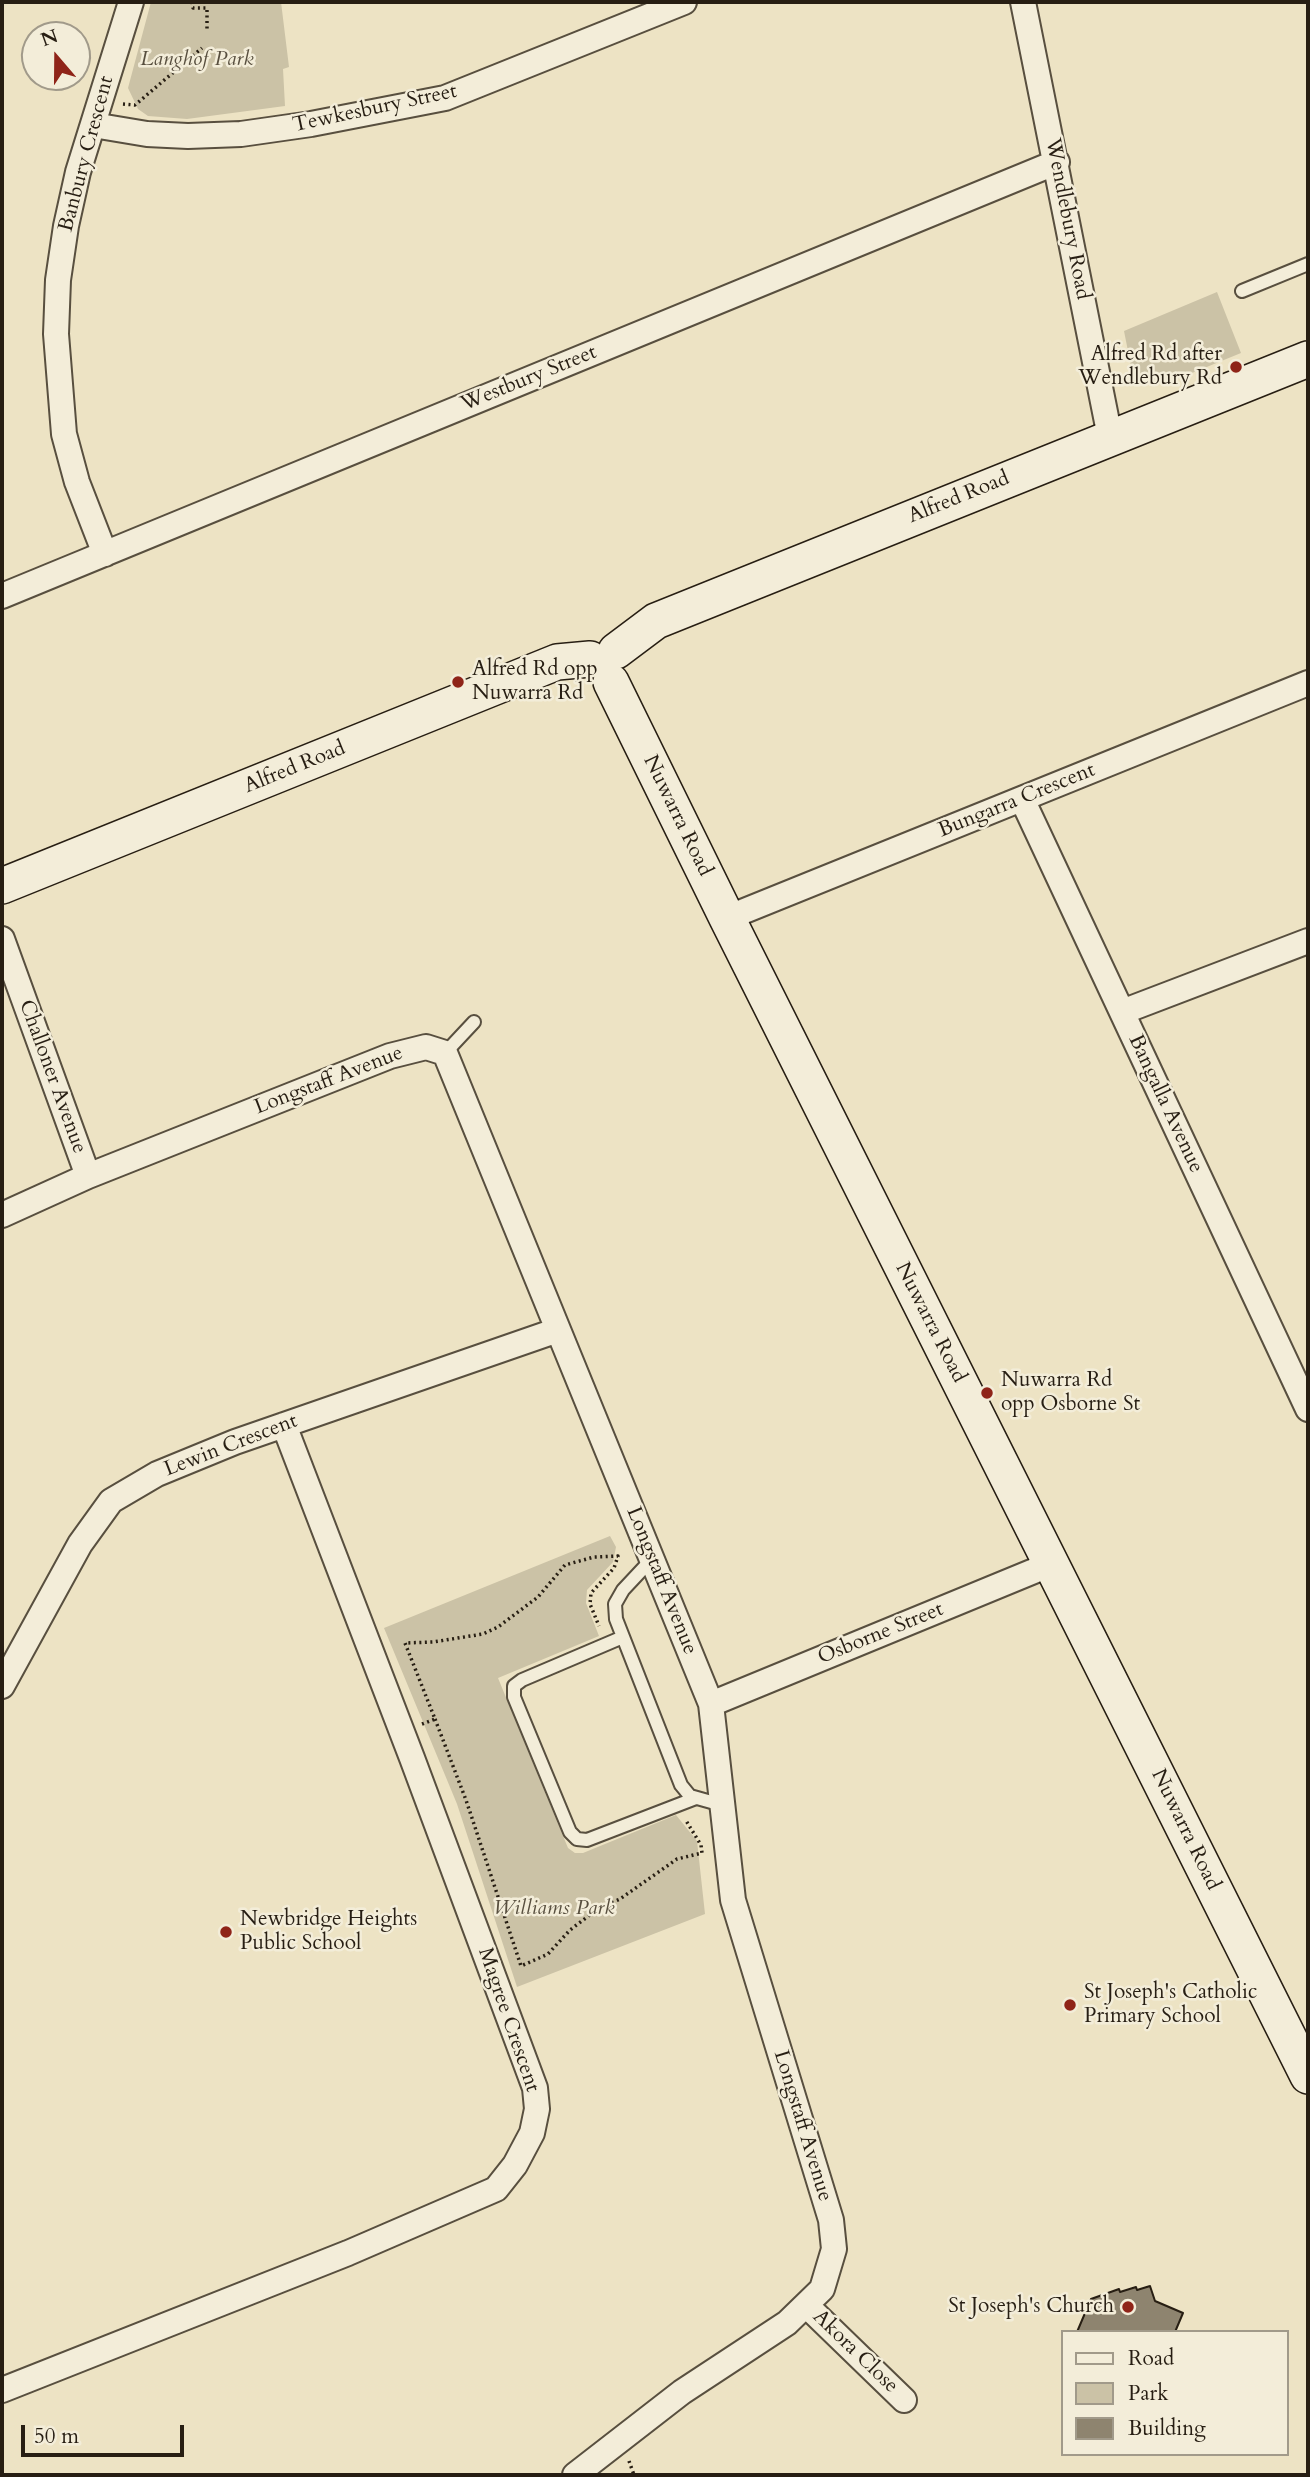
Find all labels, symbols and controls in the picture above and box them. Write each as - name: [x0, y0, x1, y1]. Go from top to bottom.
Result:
- north arrow: [21, 21, 91, 91]
- text: N: [37, 23, 62, 53]
- park label: Langhof Park: [140, 47, 254, 73]
- street label: Banbury Crescent: [54, 73, 120, 235]
- street label: Tewkesbury Street: [291, 79, 459, 139]
- street label: Wendlebury Road: [1039, 136, 1095, 302]
- street label: Westbury Street: [457, 340, 601, 418]
- place label: Alfred Rd after Wendlebury Rd: [1078, 342, 1222, 392]
- marker: Alfred Rd after Wendlebury Rd: [1228, 359, 1244, 375]
- street label: Alfred Road: [905, 466, 1013, 530]
- place label: Alfred Rd opp Nuwarra Rd: [472, 657, 598, 707]
- marker: Alfred Rd opp Nuwarra Rd: [450, 674, 466, 690]
- street label: Alfred Road: [241, 736, 349, 800]
- street label: Nuwarra Road: [637, 751, 717, 881]
- street label: Bungarra Crescent: [935, 758, 1099, 844]
- street label: Challoner Avenue: [13, 997, 91, 1157]
- street label: Bangalla Avenue: [1122, 1031, 1208, 1177]
- street label: Longstaff Avenue: [251, 1041, 407, 1121]
- street label: Nuwarra Road: [889, 1259, 971, 1387]
- place label: Nuwarra Rd opp Osborne St: [1001, 1368, 1140, 1418]
- marker: Nuwarra Rd opp Osborne St: [979, 1385, 995, 1401]
- street label: Lewin Crescent: [161, 1409, 301, 1483]
- street label: Longstaff Avenue: [620, 1504, 702, 1658]
- street label: Osborne Street: [815, 1597, 947, 1671]
- street label: Nuwarra Road: [1145, 1765, 1225, 1895]
- park label: Williams Park: [493, 1896, 615, 1922]
- place label: Newbridge Heights Public School: [240, 1907, 417, 1957]
- marker: Newbridge Heights Public School: [218, 1924, 234, 1940]
- street label: Magree Crescent: [472, 1945, 544, 2095]
- place label: St Joseph's Catholic Primary School: [1084, 1980, 1257, 2030]
- marker: St Joseph's Catholic Primary School: [1062, 1997, 1078, 2013]
- street label: Longstaff Avenue: [767, 2047, 837, 2205]
- place label: St Joseph's Church: [948, 2294, 1114, 2320]
- marker: St Joseph's Church: [1120, 2299, 1136, 2315]
- street label: Akora Close: [807, 2305, 903, 2399]
- legend: [1062, 2330, 1289, 2456]
- text: Road: [1128, 2344, 1174, 2373]
- text: Park: [1128, 2379, 1168, 2408]
- scale bar: [24, 2410, 187, 2454]
- text: Building: [1128, 2414, 1206, 2443]
- text: 50 m: [34, 2422, 79, 2451]

